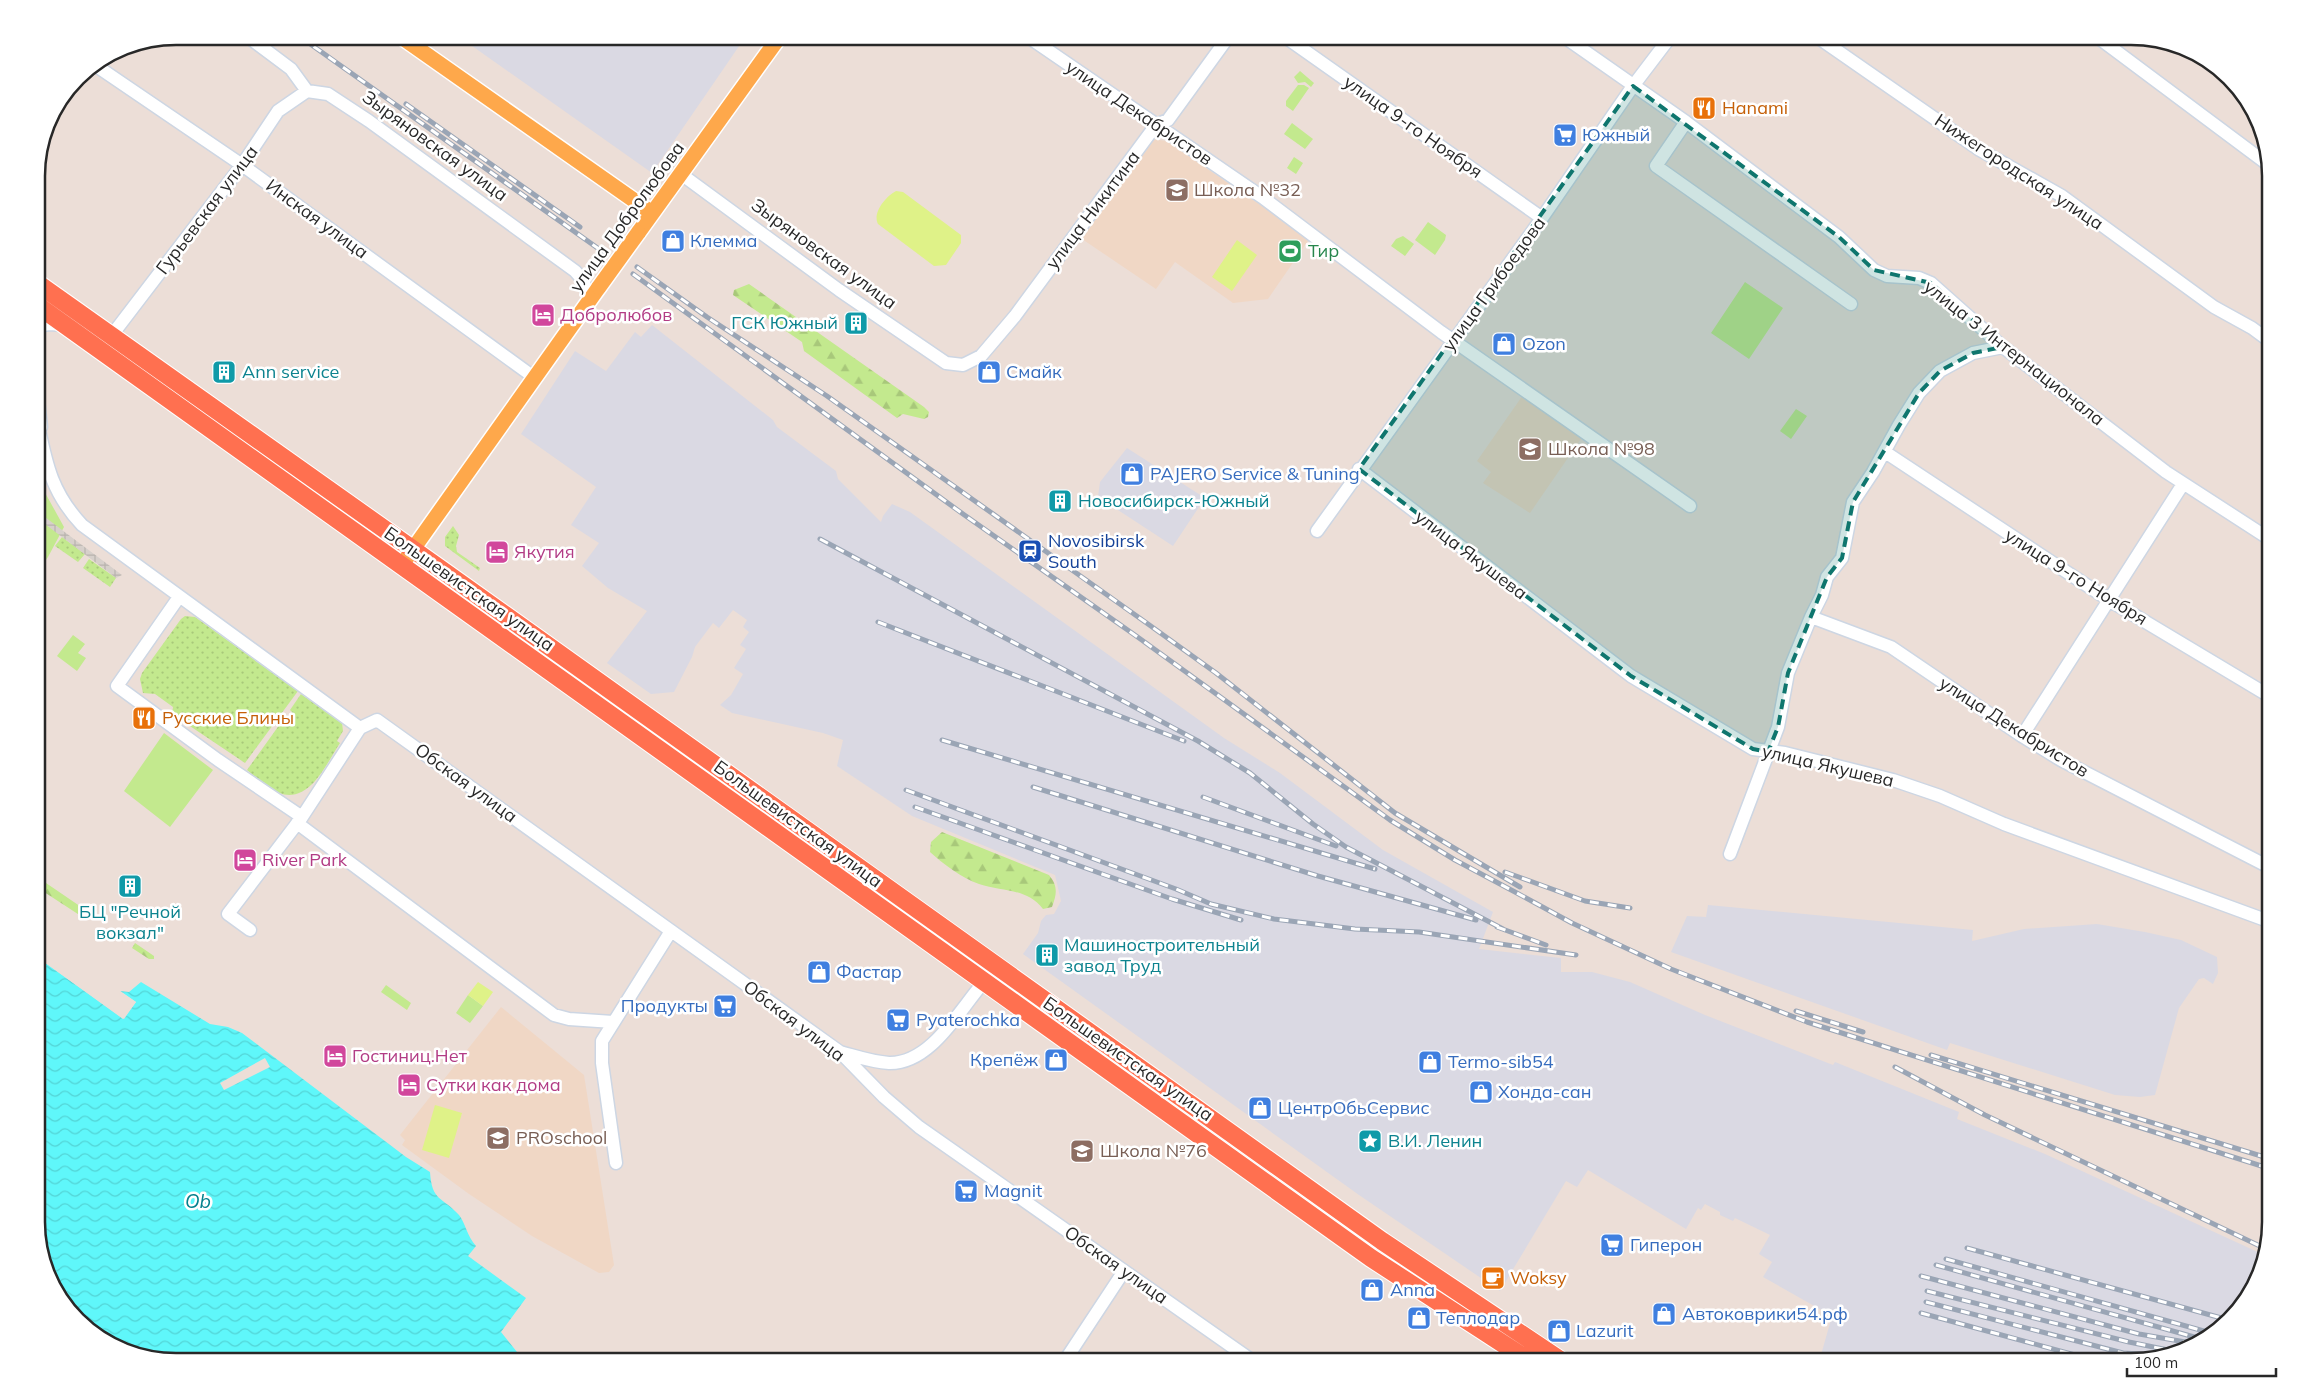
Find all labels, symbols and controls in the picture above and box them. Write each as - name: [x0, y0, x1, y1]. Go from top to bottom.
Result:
- street label: улица Декабристов: [1061, 55, 1217, 170]
- street label: улица 9-го Ноября: [1339, 70, 1487, 183]
- street label: Зыряновская улица: [358, 85, 512, 206]
- restaurant icon: Hanami: [1691, 95, 1717, 121]
- place label: Hanami: [1722, 96, 1788, 119]
- street label: Нижегородская улица: [1931, 108, 2108, 235]
- supermarket icon: Южный: [1552, 122, 1578, 148]
- place label: Южный: [1582, 123, 1650, 146]
- street label: улица Добролюбова: [564, 137, 689, 296]
- street label: Гурьевская улица: [151, 141, 263, 279]
- street label: улица Никитина: [1040, 146, 1145, 274]
- street label: Инская улица: [262, 174, 373, 263]
- school or university icon: Школа №32: [1164, 177, 1190, 203]
- place label: Школа №32: [1194, 178, 1301, 201]
- street label: Зыряновская улица: [747, 193, 901, 314]
- street label: улица Грибоедова: [1437, 212, 1550, 355]
- shop icon: Клемма: [660, 228, 686, 254]
- place label: Клемма: [690, 229, 758, 252]
- sports icon: Тир: [1277, 238, 1303, 264]
- place label: Тир: [1308, 239, 1339, 262]
- street label: улица 3 Интернационала: [1919, 275, 2109, 430]
- hotel icon: Добролюбов: [530, 302, 556, 328]
- place label: Добролюбов: [560, 303, 672, 326]
- building icon: ГСК Южный: [843, 310, 869, 336]
- place label: ГСК Южный: [731, 311, 838, 334]
- shop icon: Ozon: [1491, 331, 1517, 357]
- place label: Ozon: [1522, 332, 1566, 355]
- building icon: Ann service: [211, 359, 237, 385]
- shop icon: Смайк: [976, 359, 1002, 385]
- place label: Ann service: [242, 360, 339, 383]
- place label: Смайк: [1006, 360, 1062, 383]
- school or university icon: Школа №98: [1517, 436, 1543, 462]
- place label: Школа №98: [1548, 437, 1655, 460]
- shop icon: PAJERO Service & Tuning: [1119, 461, 1145, 487]
- place label: PAJERO Service & Tuning: [1150, 462, 1360, 485]
- building icon: Новосибирск-Южный: [1047, 488, 1073, 514]
- place label: Новосибирск-Южный: [1078, 489, 1269, 512]
- street label: улица Якушева: [1411, 505, 1532, 604]
- street label: Большевистская улица: [380, 521, 559, 656]
- street label: улица 9-го Ноября: [2001, 523, 2152, 630]
- place label: Novosibirsk South: [1048, 529, 1145, 573]
- station icon: Novosibirsk South: [1017, 538, 1043, 564]
- hotel icon: Якутия: [484, 539, 510, 565]
- place label: Якутия: [514, 540, 575, 563]
- street label: улица Декабристов: [1935, 671, 2093, 782]
- restaurant icon: Русские Блины: [131, 705, 157, 731]
- place label: Русские Блины: [162, 706, 294, 729]
- street label: Обская улица: [411, 738, 522, 828]
- street label: улица Якушева: [1760, 739, 1896, 792]
- street label: Большевистская улица: [710, 755, 887, 892]
- hotel icon: River Park: [232, 847, 258, 873]
- place label: River Park: [262, 848, 348, 871]
- building icon: БЦ "Речной вокзал": [117, 873, 143, 899]
- place label: БЦ "Речной вокзал": [79, 900, 181, 944]
- place label: Машиностроительный завод Труд: [1064, 933, 1260, 977]
- building icon: Машиностроительный завод Труд: [1034, 942, 1060, 968]
- shop icon: Фастар: [806, 959, 832, 985]
- place label: Фастар: [836, 960, 902, 983]
- street label: Обская улица: [739, 975, 850, 1066]
- street label: Большевистская улица: [1039, 991, 1218, 1126]
- supermarket icon: Продукты: [712, 993, 738, 1019]
- place label: Продукты: [621, 994, 708, 1017]
- supermarket icon: Pyaterochka: [885, 1007, 911, 1033]
- place label: Pyaterochka: [916, 1008, 1020, 1031]
- hotel icon: Гостиниц.Нет: [322, 1043, 348, 1069]
- place label: Гостиниц.Нет: [352, 1044, 468, 1067]
- shop icon: Крепёж: [1043, 1047, 1069, 1073]
- place label: Крепёж: [970, 1048, 1038, 1071]
- shop icon: Termo-sib54: [1417, 1049, 1443, 1075]
- place label: Termo-sib54: [1448, 1050, 1554, 1073]
- hotel icon: Сутки как дома: [396, 1072, 422, 1098]
- place label: Сутки как дома: [426, 1073, 561, 1096]
- shop icon: Хонда-сан: [1468, 1079, 1494, 1105]
- place label: Хонда-сан: [1498, 1080, 1592, 1103]
- shop icon: ЦентрОбьСервис: [1247, 1095, 1273, 1121]
- place label: ЦентрОбьСервис: [1278, 1096, 1430, 1119]
- school or university icon: PROschool: [485, 1125, 511, 1151]
- place label: PROschool: [516, 1126, 607, 1149]
- place icon: В.И. Ленин: [1357, 1128, 1383, 1154]
- place label: В.И. Ленин: [1388, 1129, 1482, 1152]
- school or university icon: Школа №76: [1069, 1138, 1095, 1164]
- place label: Школа №76: [1100, 1139, 1207, 1162]
- supermarket icon: Magnit: [953, 1178, 979, 1204]
- place label: Magnit: [984, 1179, 1042, 1202]
- water label: Ob: [185, 1189, 211, 1213]
- street label: Обская улица: [1060, 1220, 1173, 1309]
- supermarket icon: Гиперон: [1599, 1232, 1625, 1258]
- place label: Гиперон: [1630, 1233, 1702, 1256]
- cafe icon: Woksy: [1480, 1265, 1506, 1291]
- place label: Woksy: [1510, 1266, 1567, 1289]
- shop icon: Anna: [1359, 1277, 1385, 1303]
- place label: Anna: [1390, 1278, 1435, 1301]
- shop icon: Автоковрики54.рф: [1651, 1301, 1677, 1327]
- place label: Автоковрики54.рф: [1682, 1302, 1848, 1325]
- shop icon: Теплодар: [1406, 1305, 1432, 1331]
- place label: Теплодар: [1436, 1306, 1520, 1329]
- shop icon: Lazurit: [1546, 1318, 1572, 1344]
- place label: Lazurit: [1576, 1319, 1633, 1342]
- scale bar: [2127, 1346, 2276, 1378]
- text: 100 m: [2134, 1353, 2178, 1372]

